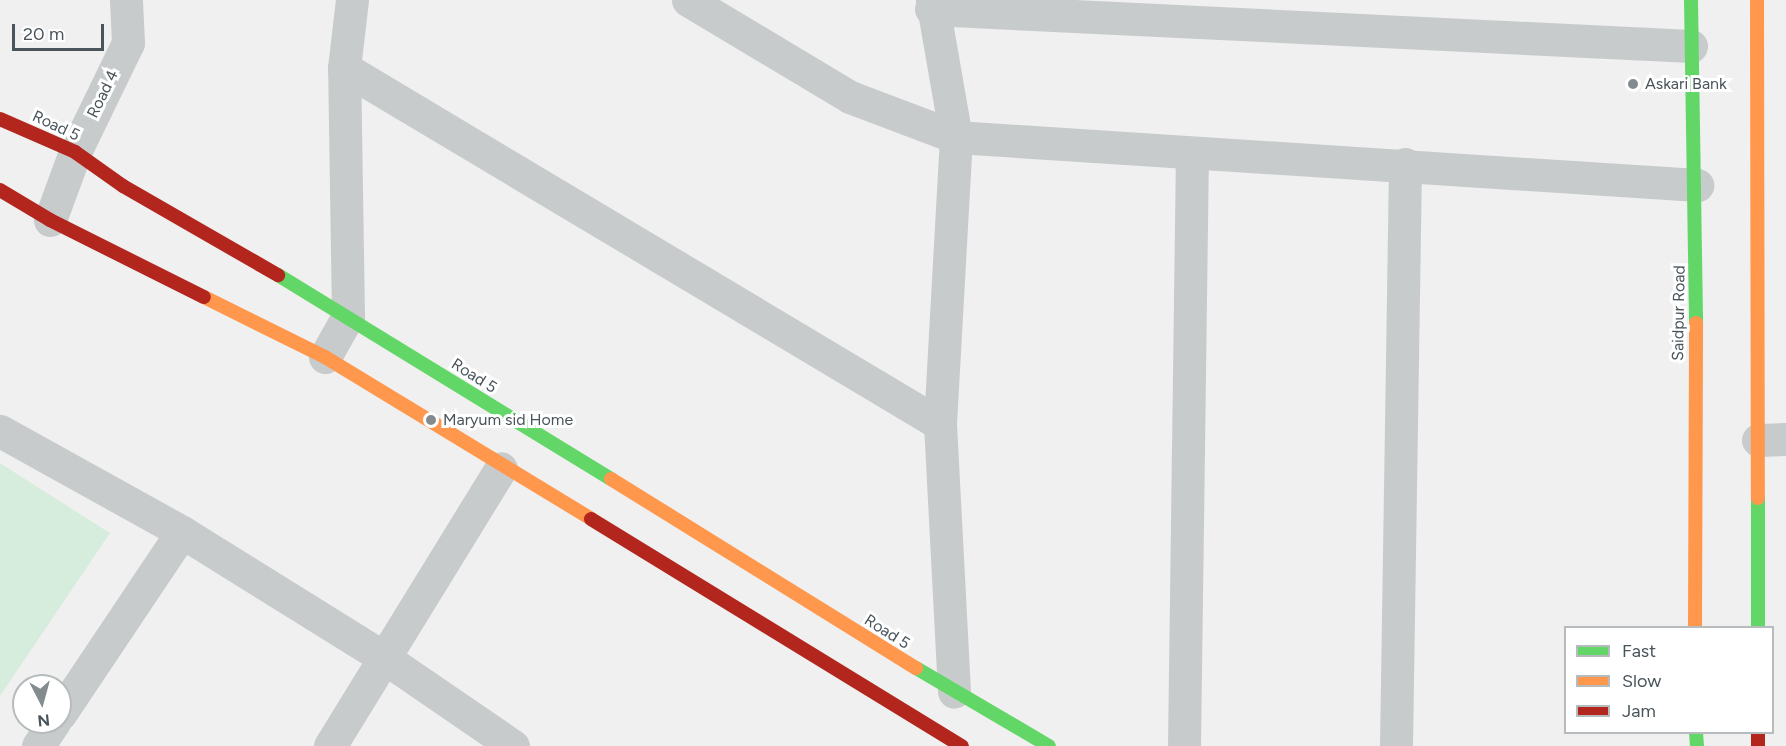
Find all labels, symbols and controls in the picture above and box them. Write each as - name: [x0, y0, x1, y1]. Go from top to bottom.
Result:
- scale bar: [15, 12, 106, 50]
- text: 20 m: [23, 23, 64, 45]
- street label: Road 4: [83, 67, 123, 121]
- place label: Askari Bank: [1645, 74, 1727, 94]
- marker: Askari Bank: [1626, 77, 1640, 91]
- street label: Road 5: [29, 107, 83, 145]
- street label: Saidpur Road: [1669, 265, 1689, 361]
- street label: Road 5: [448, 355, 500, 397]
- place label: Maryum sid Home: [443, 410, 573, 430]
- marker: Maryum sid Home: [424, 413, 438, 427]
- street label: Road 5: [861, 611, 913, 653]
- legend: [1564, 626, 1774, 734]
- text: Fast: [1622, 640, 1656, 662]
- text: Slow: [1622, 670, 1661, 692]
- north arrow: [12, 674, 72, 734]
- text: Jam: [1622, 700, 1656, 722]
- text: N: [37, 710, 51, 731]

